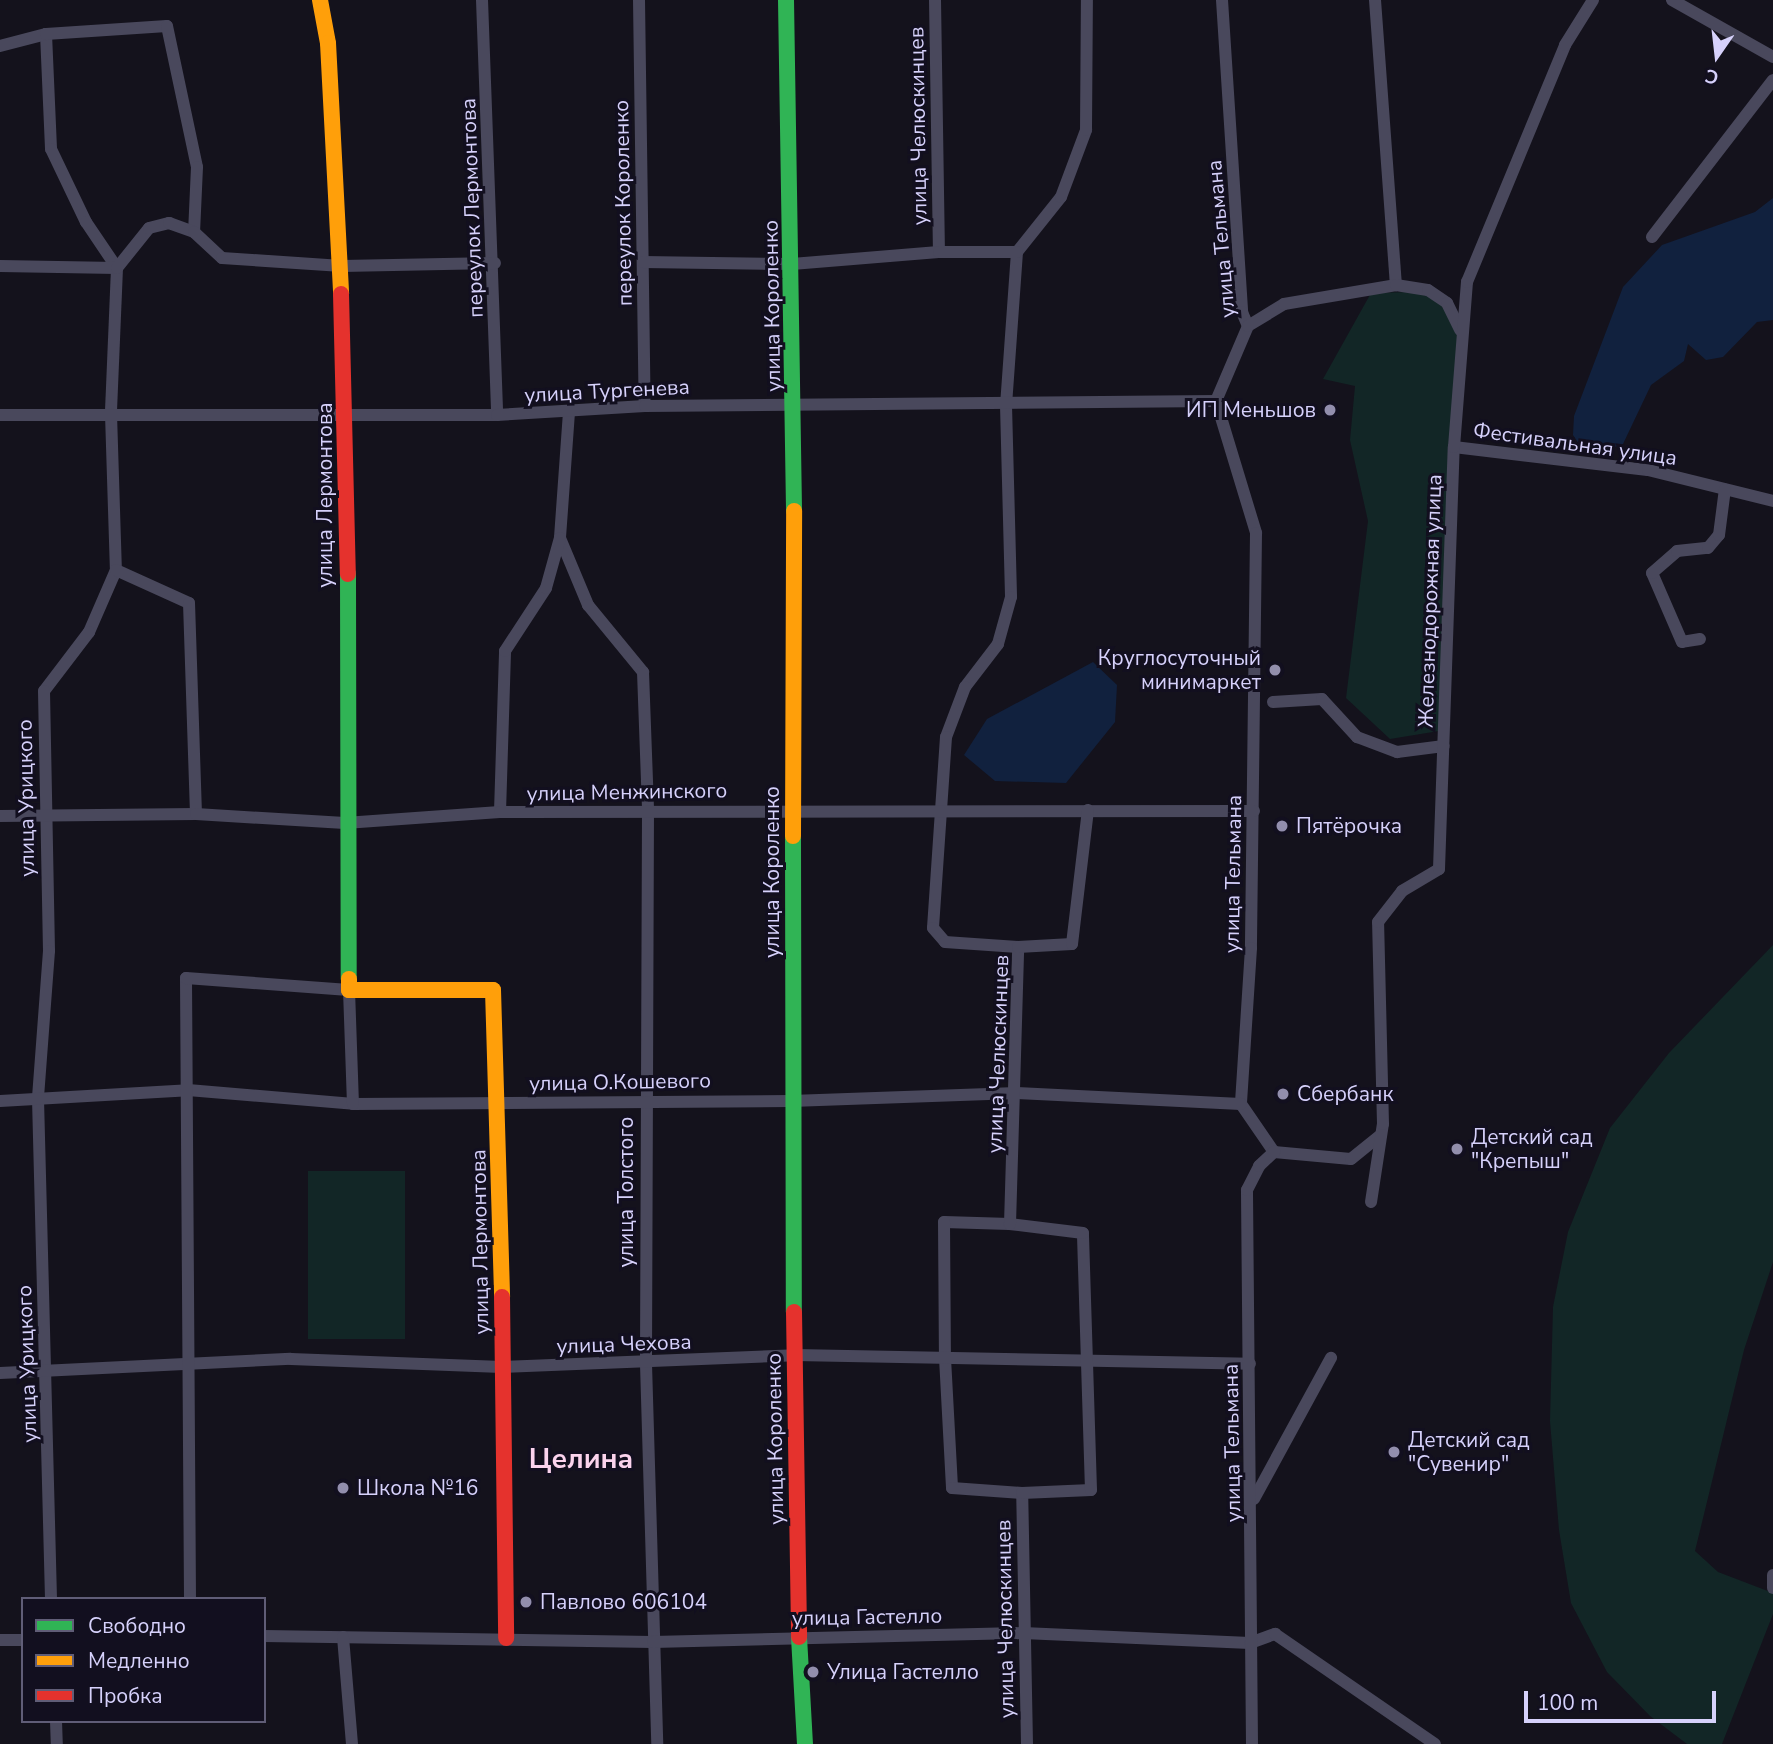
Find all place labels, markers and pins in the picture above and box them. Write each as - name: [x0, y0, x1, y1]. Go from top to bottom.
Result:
- place label: ИП Меньшов: [1186, 397, 1316, 423]
- marker: ИП Меньшов: [1322, 402, 1338, 418]
- place label: Круглосуточный минимаркет: [1098, 645, 1261, 695]
- marker: Круглосуточный минимаркет: [1267, 662, 1283, 678]
- place label: Пятёрочка: [1296, 813, 1402, 839]
- marker: Пятёрочка: [1274, 818, 1290, 834]
- place label: Сбербанк: [1297, 1081, 1393, 1107]
- marker: Сбербанк: [1275, 1086, 1291, 1102]
- place label: Детский сад "Крепыш": [1471, 1124, 1593, 1174]
- marker: Детский сад "Крепыш": [1449, 1141, 1465, 1157]
- place label: Детский сад "Сувенир": [1408, 1427, 1530, 1477]
- marker: Детский сад "Сувенир": [1386, 1444, 1402, 1460]
- place label: Школа №16: [357, 1475, 478, 1501]
- marker: Школа №16: [335, 1480, 351, 1496]
- place label: Павлово 606104: [540, 1589, 707, 1615]
- marker: Павлово 606104: [518, 1594, 534, 1610]
- place label: Улица Гастелло: [827, 1659, 979, 1685]
- marker: Улица Гастелло: [805, 1664, 821, 1680]

